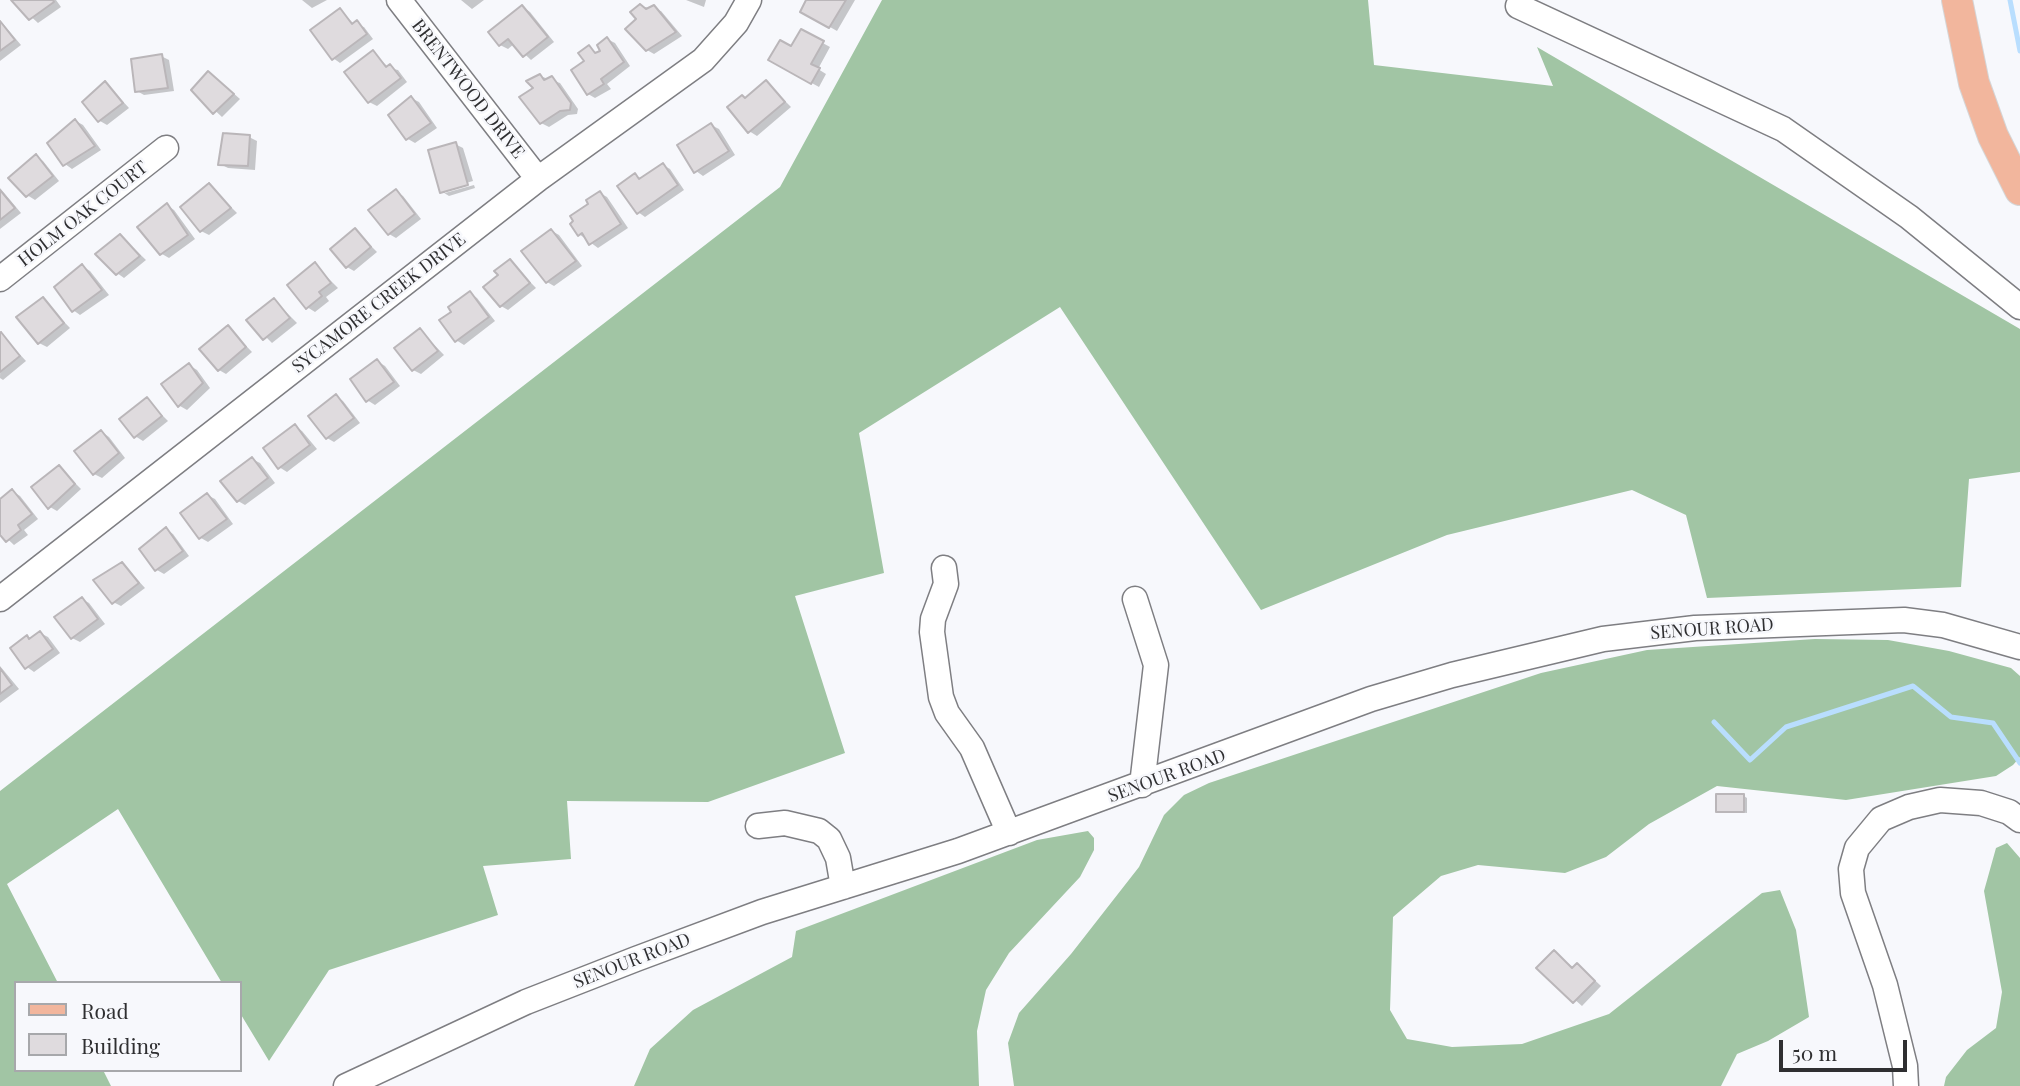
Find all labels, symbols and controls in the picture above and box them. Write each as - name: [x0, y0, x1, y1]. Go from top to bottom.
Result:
- street label: BRENTWOOD DRIVE: [407, 15, 529, 163]
- street label: HOLM OAK COURT: [14, 157, 152, 271]
- street label: SYCAMORE CREEK DRIVE: [288, 229, 470, 377]
- street label: SENOUR ROAD: [1650, 614, 1774, 644]
- street label: SENOUR ROAD: [1105, 745, 1229, 807]
- street label: SENOUR ROAD: [570, 929, 694, 993]
- legend: [14, 981, 242, 1072]
- text: Road: [81, 996, 129, 1024]
- scale bar: [1782, 1026, 1910, 1070]
- text: Building: [81, 1031, 160, 1059]
- text: 50 m: [1792, 1038, 1837, 1066]

